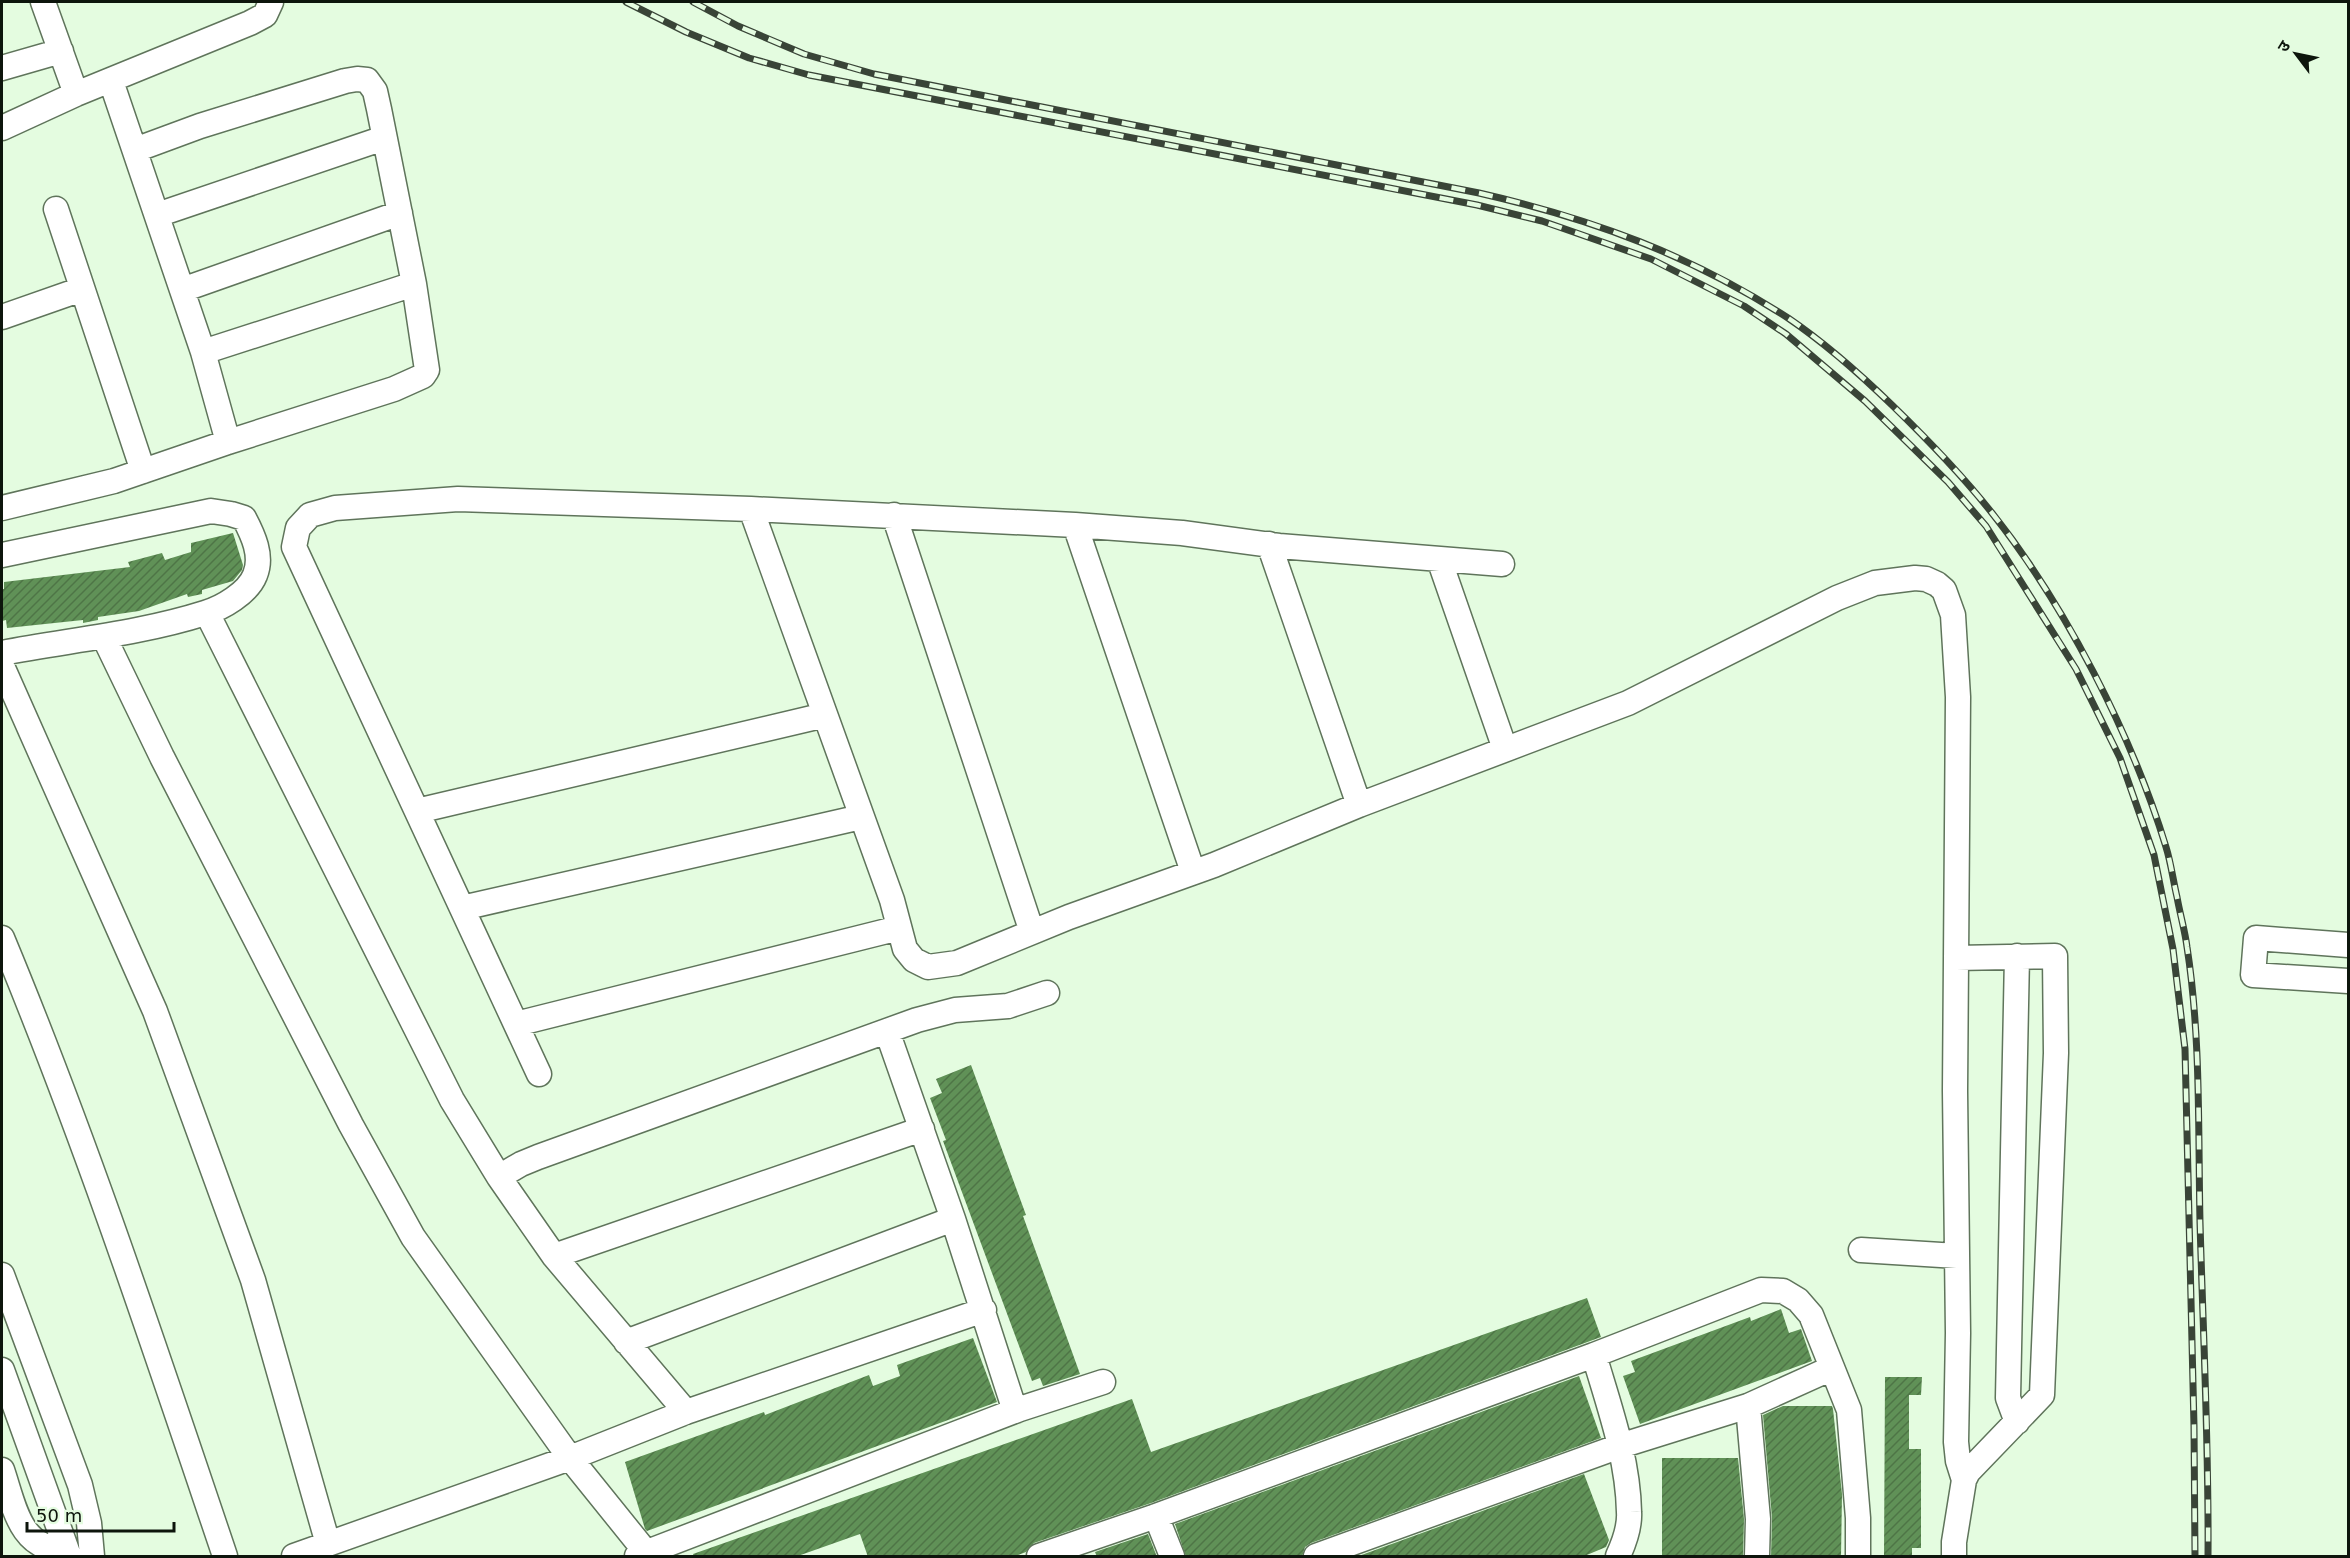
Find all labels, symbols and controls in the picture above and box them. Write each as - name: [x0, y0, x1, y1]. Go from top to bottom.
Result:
- north arrow: [2266, 24, 2326, 84]
- text: उ: [2273, 37, 2295, 55]
- scale bar: [27, 1495, 174, 1533]
- text: 50 m: [36, 1505, 82, 1526]

